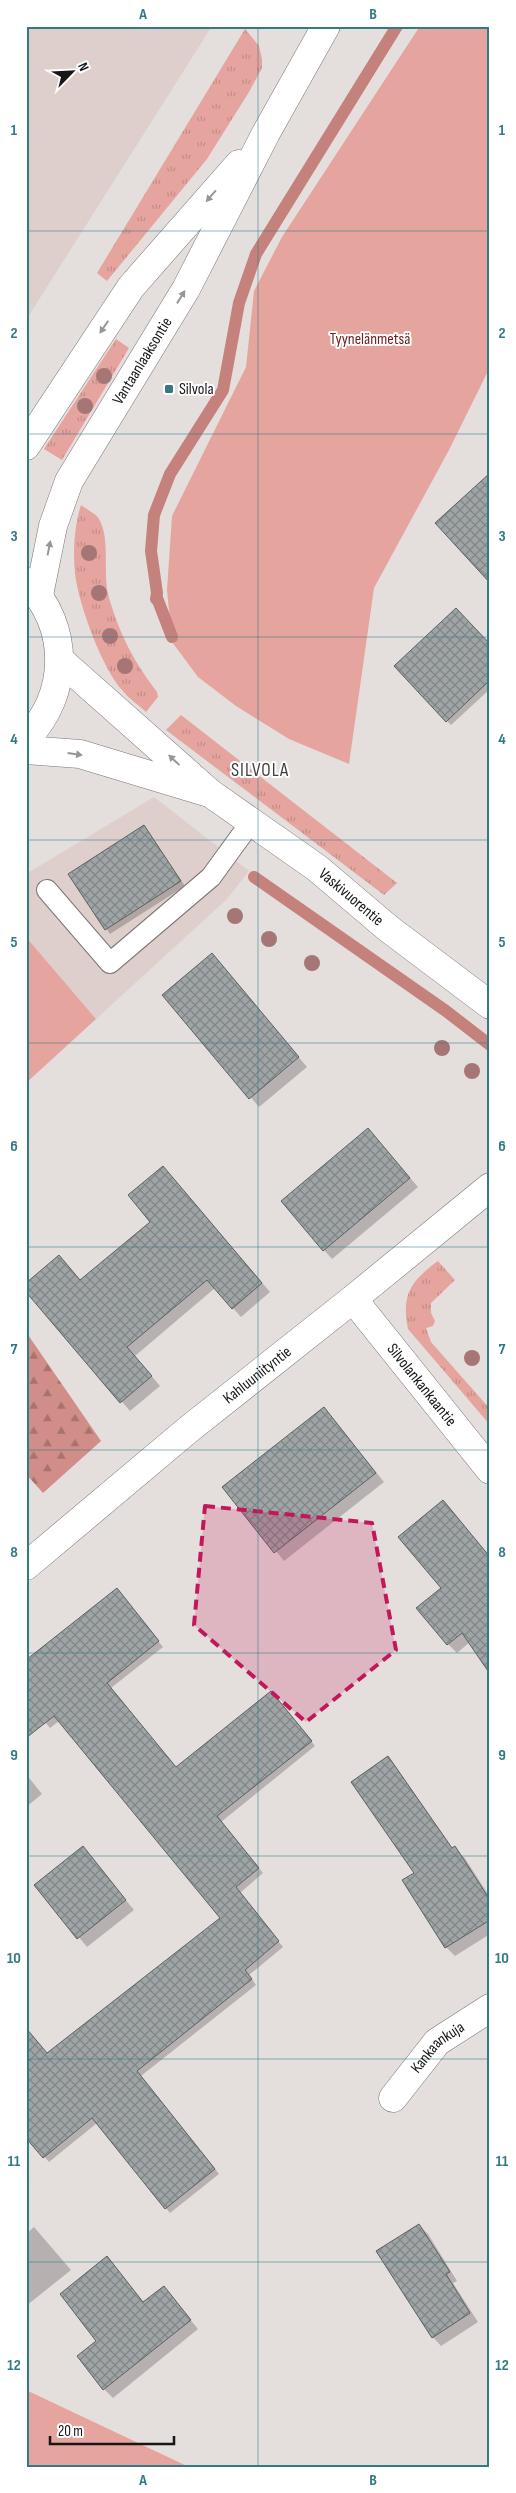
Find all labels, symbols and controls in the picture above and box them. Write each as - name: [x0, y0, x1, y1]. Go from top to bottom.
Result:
- text: A: [138, 5, 147, 24]
- text: B: [369, 5, 377, 24]
- north arrow: [48, 48, 98, 98]
- text: N: [74, 60, 93, 74]
- text: 1: [11, 121, 18, 140]
- text: 1: [499, 121, 506, 140]
- one-way arrow: [205, 190, 216, 203]
- one-way arrow: [176, 291, 186, 304]
- street label: Vantaanlaaksontie: [108, 314, 176, 408]
- one-way arrow: [100, 321, 109, 334]
- text: 2: [10, 324, 18, 343]
- text: 2: [498, 324, 506, 343]
- park label: Tyynelänmetsä: [330, 330, 410, 349]
- place label: Silvola: [179, 380, 214, 399]
- marker: Silvola: [163, 383, 175, 395]
- text: 3: [10, 527, 18, 546]
- text: 3: [498, 527, 506, 546]
- one-way arrow: [45, 539, 53, 555]
- text: 4: [10, 730, 18, 749]
- text: 4: [498, 730, 506, 749]
- one-way arrow: [67, 750, 83, 758]
- one-way arrow: [168, 754, 180, 766]
- district label: SILVOLA: [231, 759, 289, 782]
- street label: Vaskivuorentie: [315, 864, 388, 930]
- text: 5: [10, 933, 18, 952]
- text: 5: [498, 933, 506, 952]
- text: 6: [10, 1137, 18, 1156]
- text: 6: [498, 1137, 506, 1156]
- text: 7: [11, 1340, 18, 1359]
- street label: Silvolankankaantie: [383, 1340, 461, 1430]
- text: 7: [499, 1340, 506, 1359]
- street label: Kahluuniityntie: [219, 1342, 295, 1408]
- text: 8: [10, 1543, 18, 1562]
- text: 8: [498, 1543, 506, 1562]
- text: 9: [10, 1746, 18, 1765]
- text: 9: [498, 1746, 506, 1765]
- text: 10: [7, 1949, 21, 1968]
- text: 10: [495, 1949, 509, 1968]
- street label: Kankaankuja: [407, 2018, 468, 2077]
- text: 11: [8, 2152, 21, 2171]
- text: 11: [496, 2152, 509, 2171]
- text: 12: [7, 2356, 21, 2375]
- text: 12: [495, 2356, 509, 2375]
- scale bar: [50, 2413, 174, 2445]
- text: 20 m: [58, 2422, 83, 2441]
- text: A: [138, 2471, 147, 2490]
- text: B: [369, 2471, 377, 2490]

